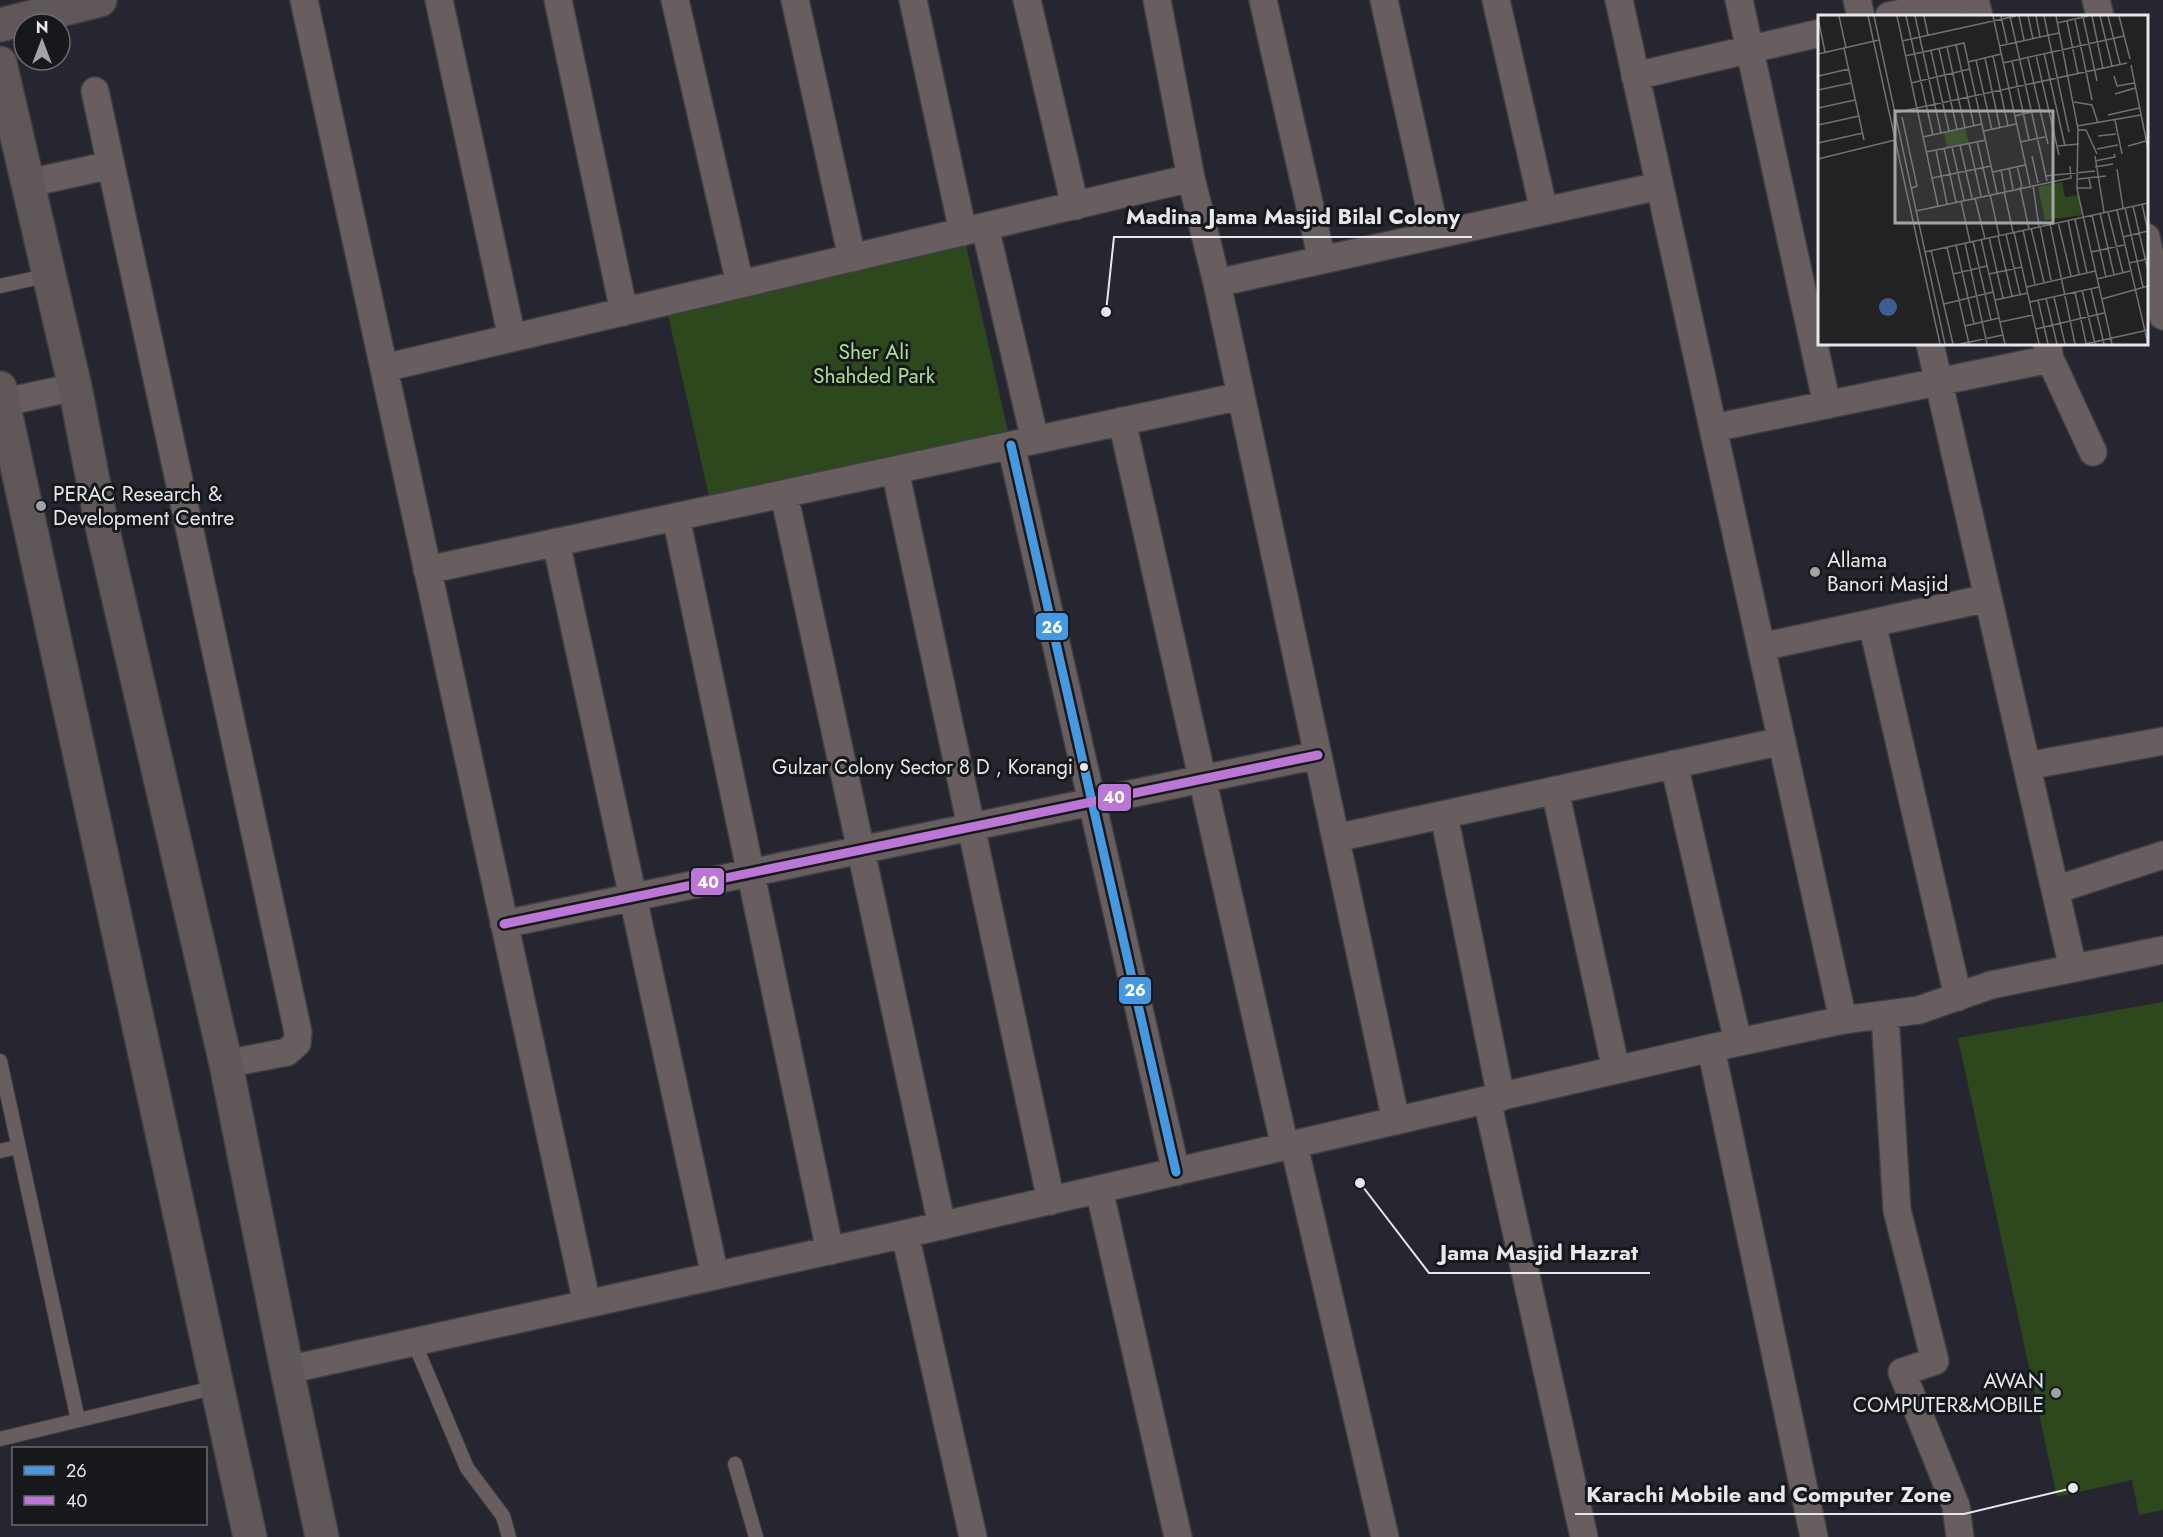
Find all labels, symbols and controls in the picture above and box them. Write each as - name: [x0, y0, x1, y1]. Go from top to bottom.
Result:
- north arrow: [12, 12, 72, 72]
- inset map: [1818, 15, 2148, 345]
- text: N: [36, 16, 48, 39]
- callout: Madina Jama Masjid Bilal Colony: [1114, 197, 1472, 237]
- text: Madina Jama Masjid Bilal Colony: [1126, 200, 1460, 232]
- park label: Sher Ali Shahded Park: [813, 337, 936, 391]
- place label: PERAC Research & Development Centre: [53, 479, 234, 533]
- marker: PERAC Research & Development Centre: [34, 499, 48, 513]
- place label: Allama Banori Masjid: [1827, 545, 1949, 599]
- marker: Allama Banori Masjid: [1808, 565, 1822, 579]
- line badge: 26: [1035, 612, 1069, 641]
- text: 26: [1041, 616, 1063, 639]
- place label: Gulzar Colony Sector 8 D , Korangi: [772, 753, 1073, 782]
- marker: Gulzar Colony Sector 8 D , Korangi: [1078, 761, 1090, 773]
- line badge: 40: [1097, 783, 1132, 812]
- text: 40: [1103, 786, 1125, 809]
- line badge: 40: [690, 867, 725, 896]
- text: 40: [697, 871, 719, 894]
- line badge: 26: [1118, 976, 1152, 1005]
- text: 26: [1124, 979, 1146, 1002]
- callout: Jama Masjid Hazrat: [1429, 1233, 1650, 1273]
- text: Jama Masjid Hazrat: [1436, 1236, 1638, 1268]
- place label: AWAN COMPUTER&MOBILE: [1853, 1366, 2044, 1420]
- marker: AWAN COMPUTER&MOBILE: [2049, 1386, 2063, 1400]
- legend: [12, 1447, 207, 1525]
- text: 26: [66, 1458, 87, 1484]
- callout: Karachi Mobile and Computer Zone: [1575, 1474, 1964, 1514]
- text: Karachi Mobile and Computer Zone: [1586, 1478, 1952, 1510]
- text: 40: [66, 1488, 87, 1514]

